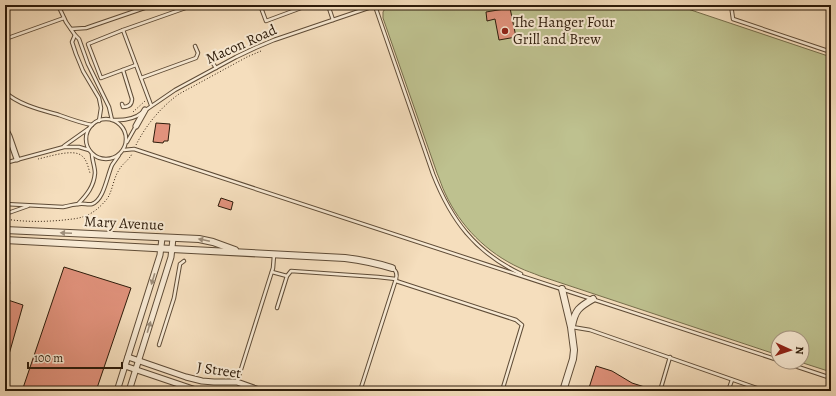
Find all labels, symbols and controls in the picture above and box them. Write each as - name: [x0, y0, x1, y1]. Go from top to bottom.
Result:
- place label: The Hanger Four Grill and Brew: [513, 12, 615, 49]
- street label: Macon Road: [202, 19, 280, 69]
- marker: The Hanger Four Grill and Brew: [500, 26, 510, 36]
- street label: Mary Avenue: [84, 211, 165, 235]
- one-way arrow: [59, 230, 72, 236]
- one-way arrow: [197, 237, 210, 243]
- one-way arrow: [150, 274, 156, 286]
- one-way arrow: [146, 321, 152, 333]
- north arrow: [770, 330, 810, 370]
- scale bar: [28, 344, 122, 370]
- text: N: [792, 346, 807, 355]
- text: 100 m: [34, 350, 63, 366]
- street label: J Street: [195, 357, 243, 383]

